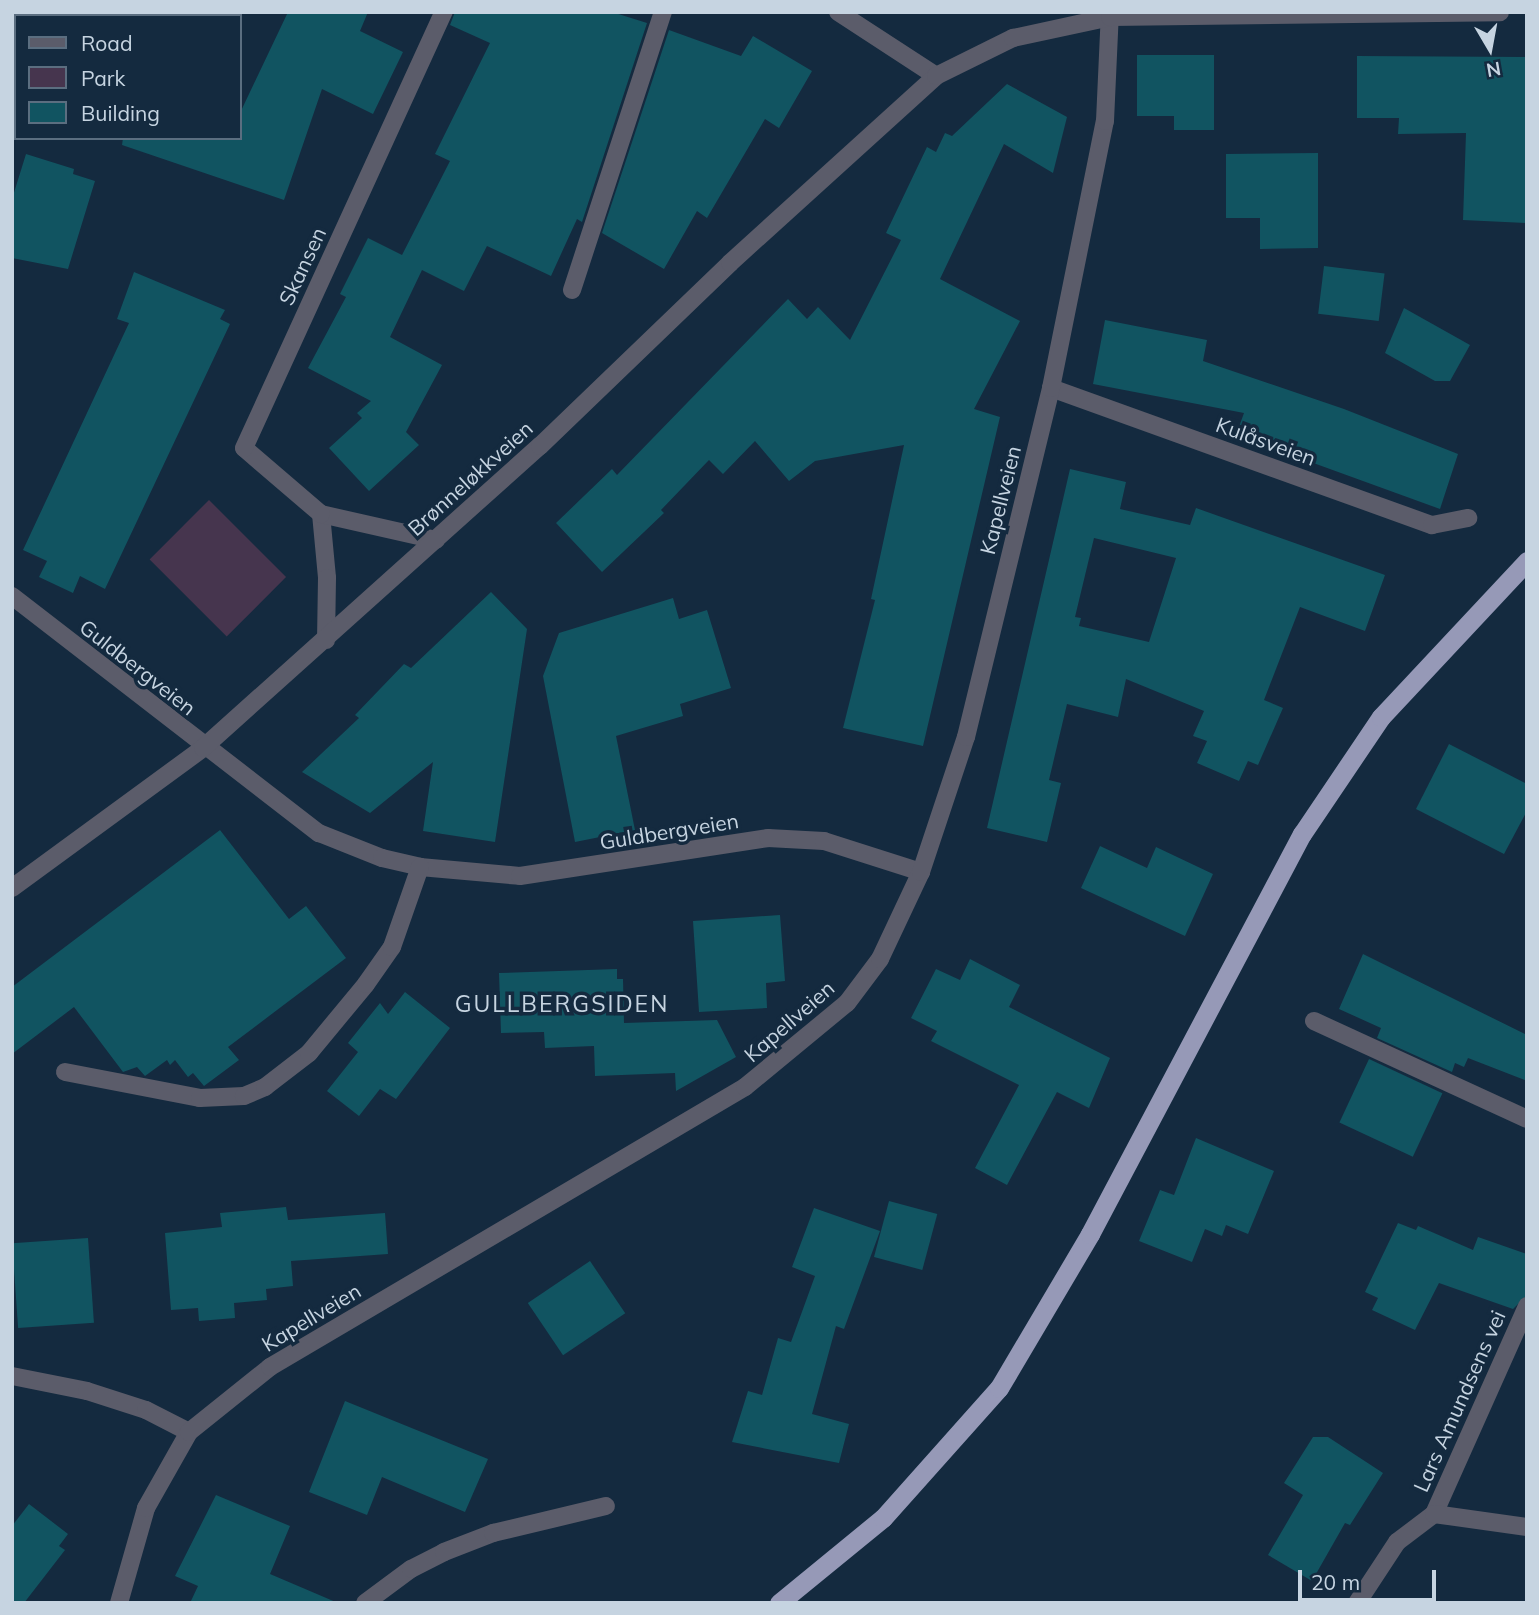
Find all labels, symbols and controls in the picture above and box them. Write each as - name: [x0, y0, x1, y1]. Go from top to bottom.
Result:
- legend: [14, 14, 242, 140]
- north arrow: [1455, 14, 1525, 84]
- text: Road: [81, 30, 132, 56]
- text: N: [1484, 57, 1503, 83]
- text: Park: [81, 65, 125, 91]
- text: Building: [81, 100, 160, 126]
- street label: Skansen: [273, 223, 331, 309]
- street label: Kulåsveien: [1213, 411, 1319, 471]
- street label: Brønneløkkveien: [402, 415, 538, 541]
- street label: Kapellveien: [974, 443, 1026, 557]
- street label: Guldbergveien: [75, 614, 201, 720]
- street label: Guldbergveien: [598, 808, 740, 854]
- street label: Kapellveien: [739, 975, 839, 1067]
- district label: GULLBERGSIDEN: [456, 990, 668, 1018]
- street label: Kapellveien: [257, 1278, 365, 1356]
- street label: Lars Amundsens vei: [1408, 1306, 1510, 1496]
- scale bar: [1301, 1556, 1439, 1600]
- text: 20 m: [1311, 1569, 1360, 1595]

